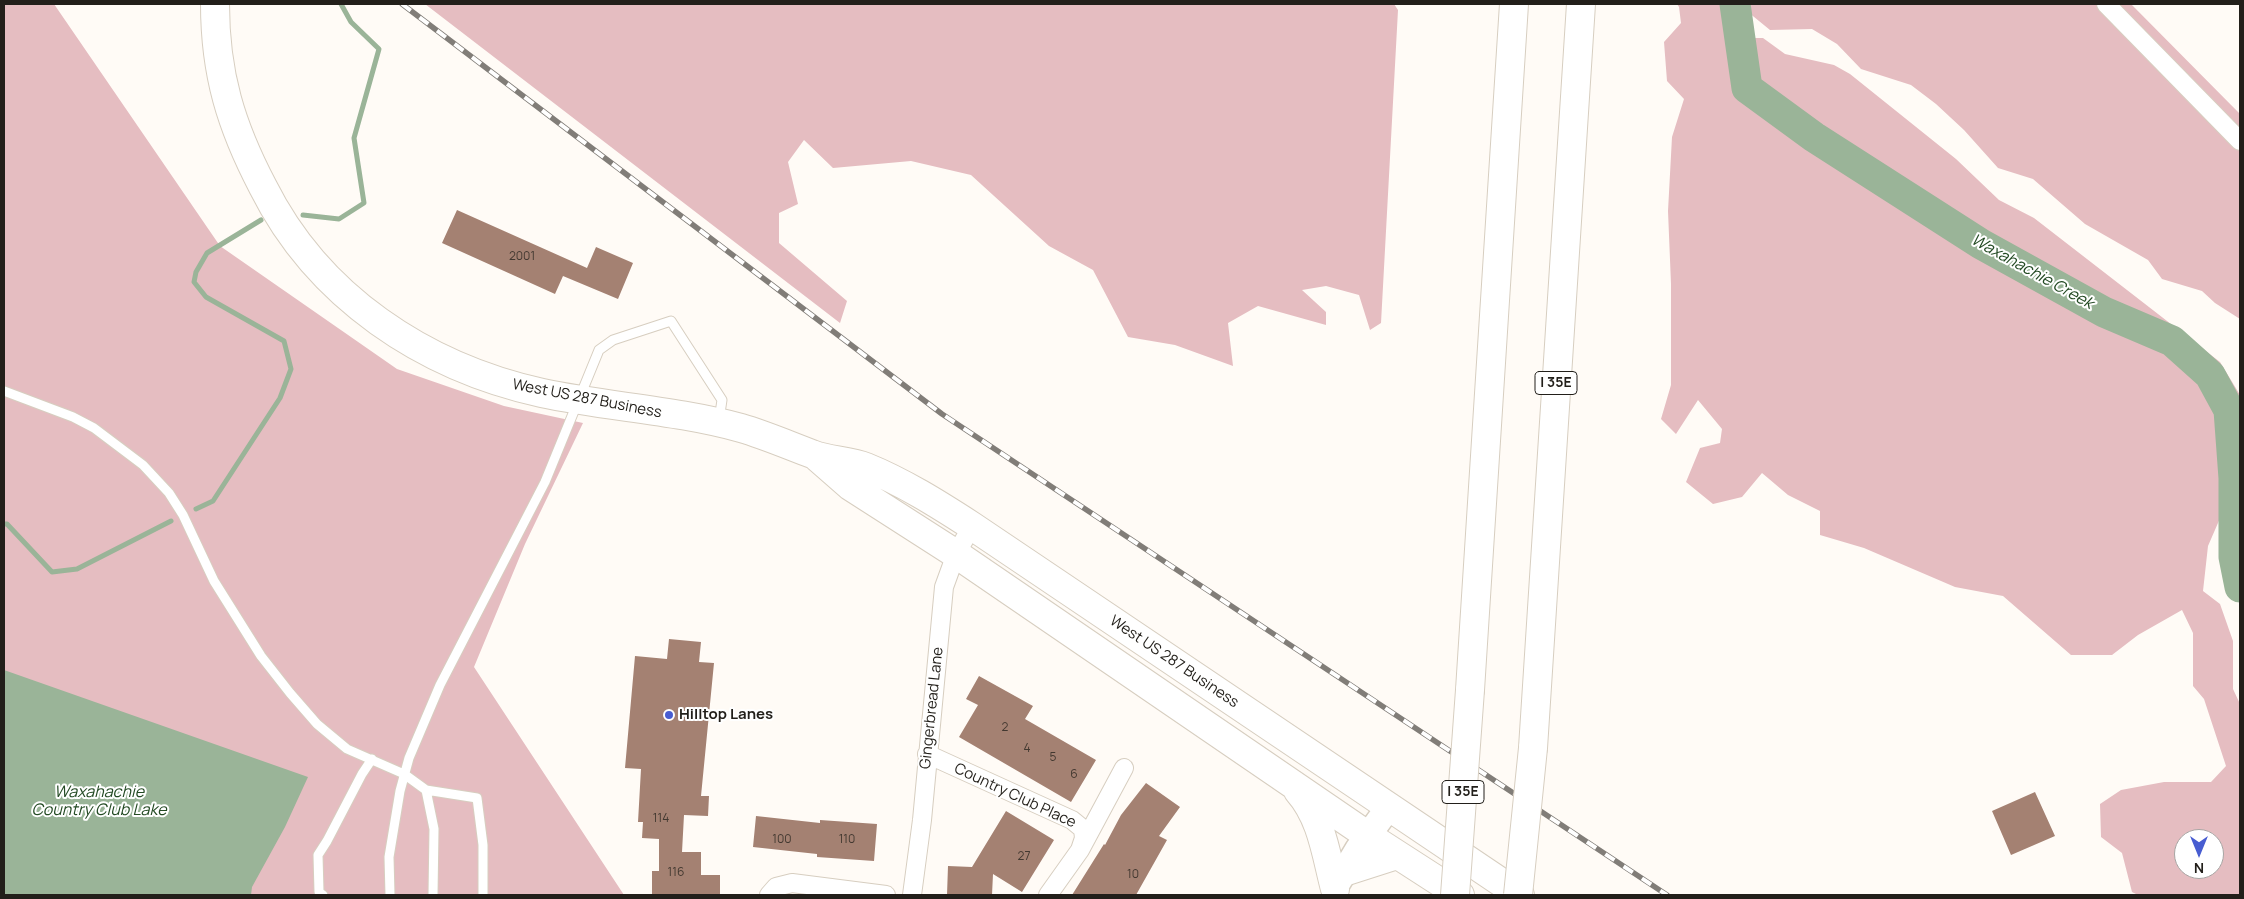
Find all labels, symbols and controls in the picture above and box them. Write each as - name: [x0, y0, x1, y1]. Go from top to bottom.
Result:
- water label: Waxahachie Creek: [1967, 230, 2097, 314]
- house number: 2001: [509, 250, 535, 264]
- road number: I 35E: [1535, 372, 1577, 394]
- street label: West US 287 Business: [511, 376, 663, 422]
- street label: West US 287 Business: [1106, 612, 1242, 712]
- street label: Gingerbread Lane: [917, 646, 947, 770]
- place label: Hilltop Lanes: [679, 706, 773, 724]
- marker: Hilltop Lanes: [663, 709, 675, 721]
- house number: 2: [1002, 721, 1008, 735]
- house number: 4: [1023, 742, 1031, 756]
- house number: 5: [1050, 751, 1056, 765]
- street label: Country Club Place: [951, 760, 1079, 832]
- house number: 6: [1070, 768, 1078, 782]
- road number: I 35E: [1442, 780, 1484, 804]
- water label: Waxahachie Country Club Lake: [31, 783, 167, 821]
- house number: 114: [653, 812, 669, 826]
- north arrow: [2174, 829, 2224, 879]
- house number: 100: [772, 833, 792, 847]
- house number: 110: [839, 833, 855, 847]
- house number: 27: [1018, 850, 1030, 864]
- text: N: [2194, 859, 2204, 878]
- house number: 116: [668, 866, 684, 880]
- house number: 10: [1127, 868, 1139, 882]

